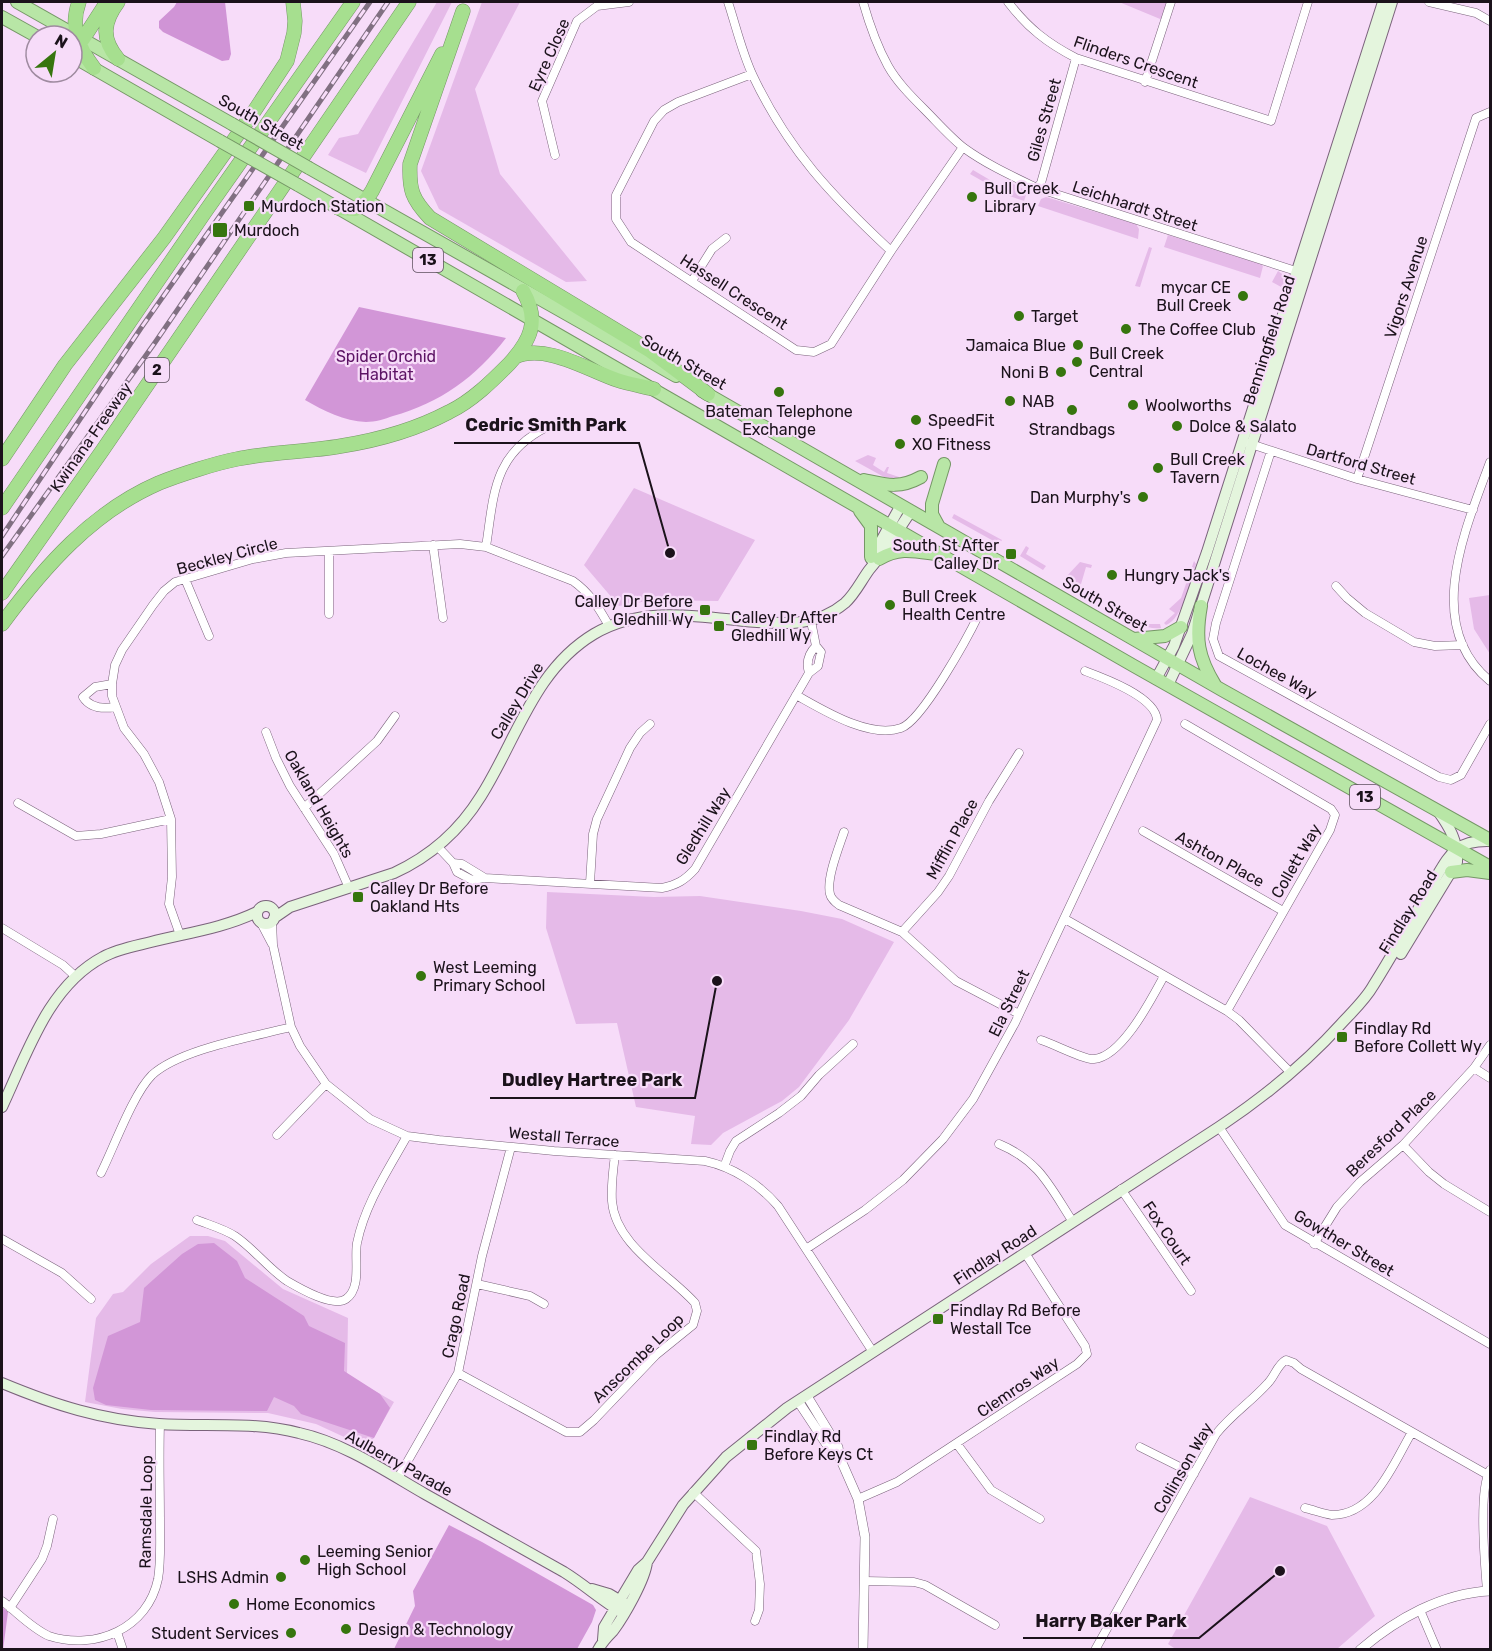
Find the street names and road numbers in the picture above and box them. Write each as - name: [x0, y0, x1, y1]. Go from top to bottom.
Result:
- street label: Eyre Close: [524, 16, 574, 94]
- street label: Flinders Crescent: [1071, 32, 1201, 92]
- street label: Giles Street: [1023, 76, 1065, 164]
- street label: South Street: [215, 90, 307, 154]
- street label: Leichhardt Street: [1070, 177, 1200, 235]
- street label: Vigors Avenue: [1380, 233, 1432, 341]
- road number: 13: [413, 248, 443, 272]
- street label: Hassell Crescent: [677, 250, 791, 334]
- street label: Benningfield Road: [1239, 273, 1299, 407]
- street label: South Street: [638, 330, 730, 394]
- road number: 2: [145, 358, 169, 382]
- street label: Kwinana Freeway: [46, 378, 136, 495]
- street label: Dartford Street: [1304, 439, 1418, 489]
- street label: Beckley Circle: [174, 533, 280, 579]
- street label: South Street: [1059, 572, 1151, 636]
- street label: Lochee Way: [1234, 643, 1320, 703]
- street label: Calley Drive: [487, 659, 548, 743]
- street label: Oakland Heights: [280, 747, 358, 861]
- street label: Gledhill Way: [672, 783, 735, 868]
- road number: 13: [1350, 785, 1380, 809]
- street label: Mifflin Place: [922, 795, 982, 883]
- street label: Collett Way: [1267, 820, 1325, 902]
- street label: Ashton Place: [1172, 827, 1268, 891]
- street label: Findlay Road: [1375, 867, 1441, 957]
- street label: Ela Street: [985, 966, 1033, 1040]
- street label: Beresford Place: [1342, 1085, 1440, 1181]
- street label: Westall Terrace: [508, 1123, 620, 1151]
- street label: Fox Court: [1139, 1198, 1195, 1268]
- street label: Gowther Street: [1290, 1206, 1398, 1280]
- street label: Findlay Road: [950, 1221, 1040, 1289]
- street label: Crago Road: [438, 1272, 474, 1360]
- street label: Anscombe Loop: [588, 1309, 688, 1407]
- street label: Clemros Way: [973, 1353, 1063, 1421]
- street label: Collinson Way: [1149, 1419, 1217, 1517]
- street label: Aulberry Parade: [342, 1426, 456, 1500]
- street label: Ramsdale Loop: [136, 1455, 156, 1569]

